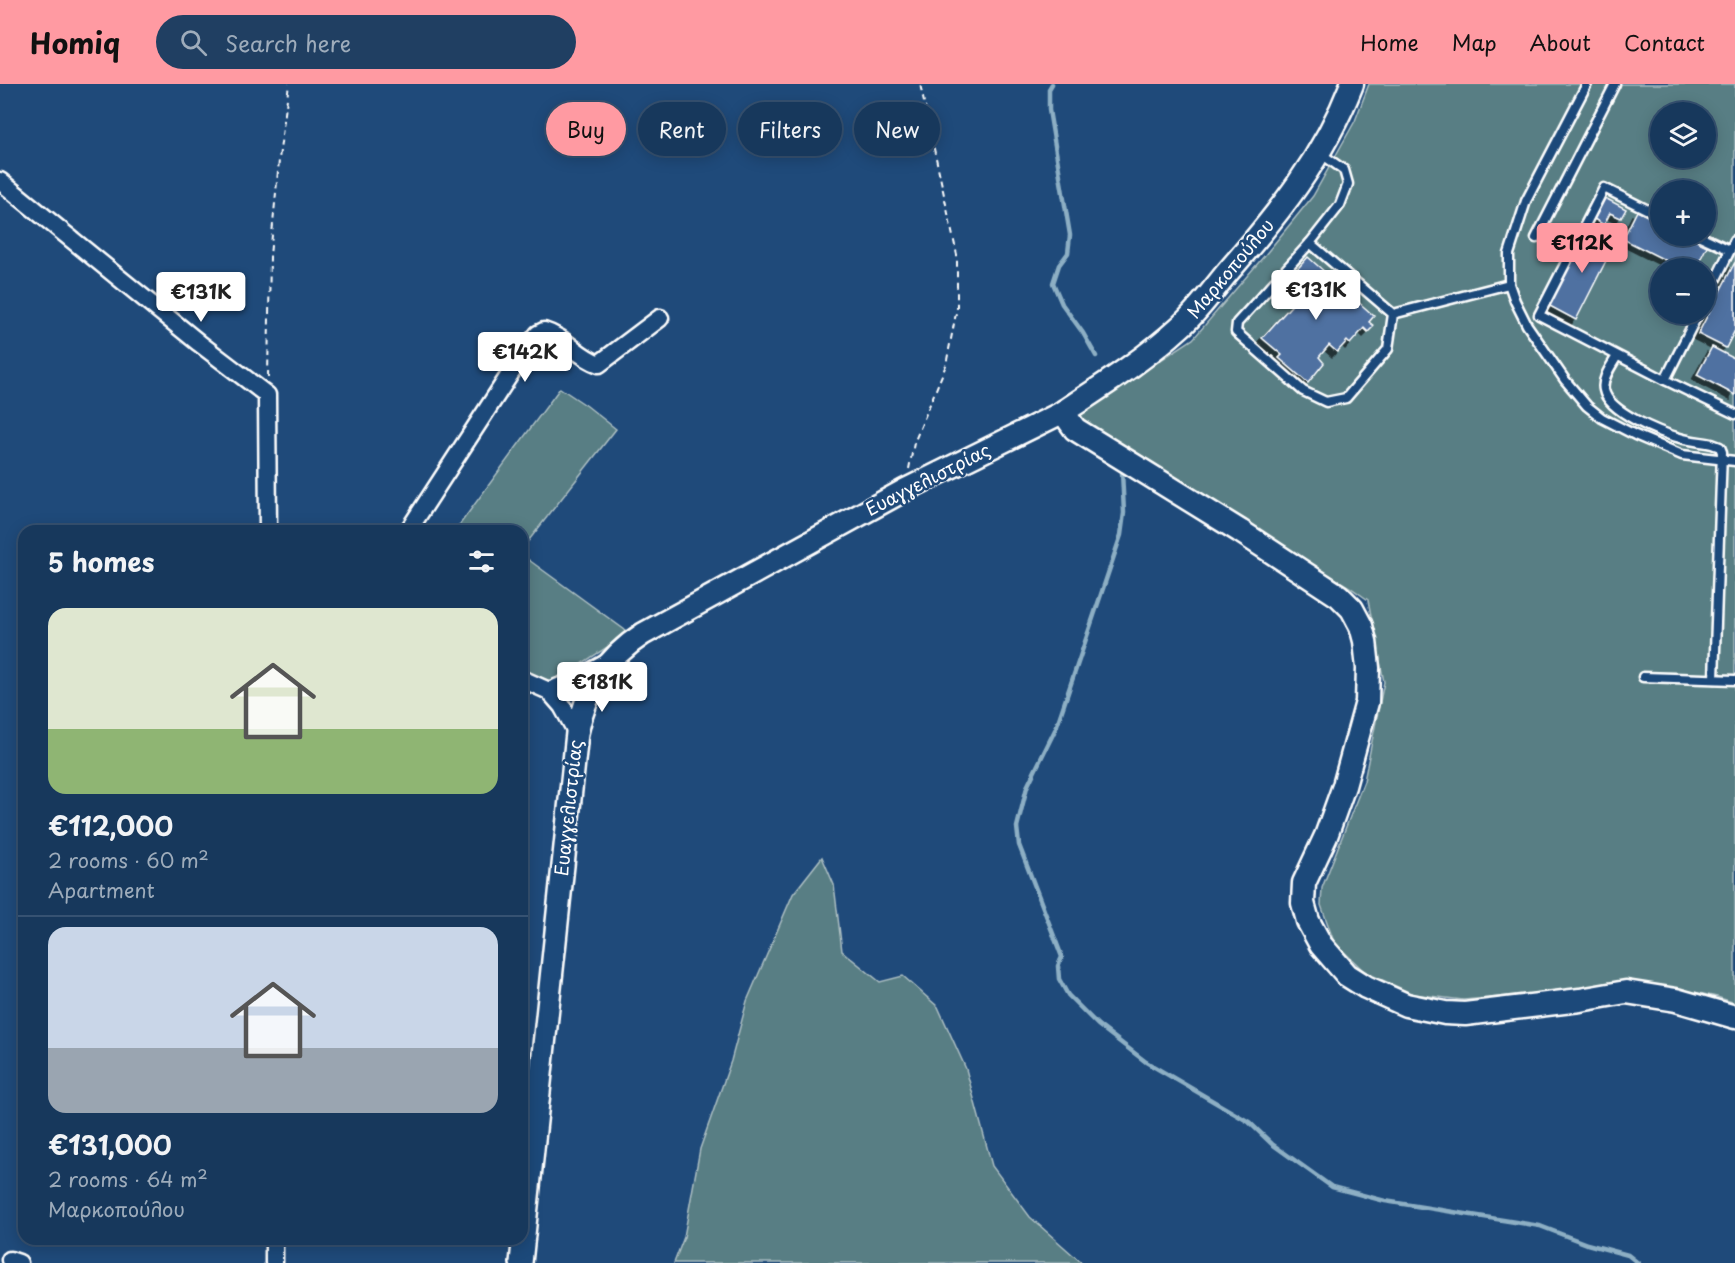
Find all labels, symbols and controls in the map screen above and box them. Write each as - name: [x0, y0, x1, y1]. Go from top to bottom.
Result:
- search box: [156, 15, 576, 69]
- text: Homiq: [30, 21, 120, 64]
- icon: search: [177, 26, 210, 59]
- text: Search here: [225, 26, 351, 59]
- text: Home: [1360, 26, 1419, 58]
- text: Map: [1452, 26, 1497, 58]
- text: About: [1530, 26, 1591, 58]
- text: Contact: [1624, 26, 1705, 58]
- chip: Buy: [546, 102, 626, 156]
- chip: Rent: [638, 102, 726, 156]
- chip: Filters: [738, 102, 842, 156]
- chip: New: [854, 102, 940, 156]
- map controls: [1650, 102, 1716, 324]
- button: layers: [1650, 102, 1716, 168]
- button: +: [1650, 180, 1716, 246]
- street label: Μαρκοπούλου: [1180, 212, 1280, 324]
- pin: €112K: [1540, 223, 1624, 274]
- text: €112K: [1551, 227, 1613, 257]
- button: −: [1650, 258, 1716, 324]
- pin: €131K: [1274, 270, 1358, 321]
- pin: €131K: [159, 272, 243, 323]
- text: €131K: [1285, 274, 1347, 304]
- text: €131K: [170, 276, 232, 306]
- pin: €142K: [483, 332, 567, 383]
- text: €142K: [492, 336, 558, 366]
- street label: Ευαγγελιστρίας: [860, 436, 994, 522]
- text: 5 homes: [48, 542, 154, 581]
- icon: filters: [465, 545, 498, 578]
- icon: home: [219, 647, 327, 755]
- pin: €181K: [560, 662, 644, 713]
- text: €181K: [571, 666, 633, 696]
- street label: Ευαγγελιστρίας: [547, 738, 588, 877]
- text: €112,000: [48, 806, 173, 845]
- text: 2 rooms · 60 m²: [48, 845, 209, 875]
- text: Apartment: [48, 875, 155, 905]
- icon: home: [219, 966, 327, 1074]
- text: €131,000: [48, 1125, 172, 1164]
- text: 2 rooms · 64 m²: [48, 1164, 208, 1194]
- text: Μαρκοπούλου: [48, 1194, 185, 1224]

